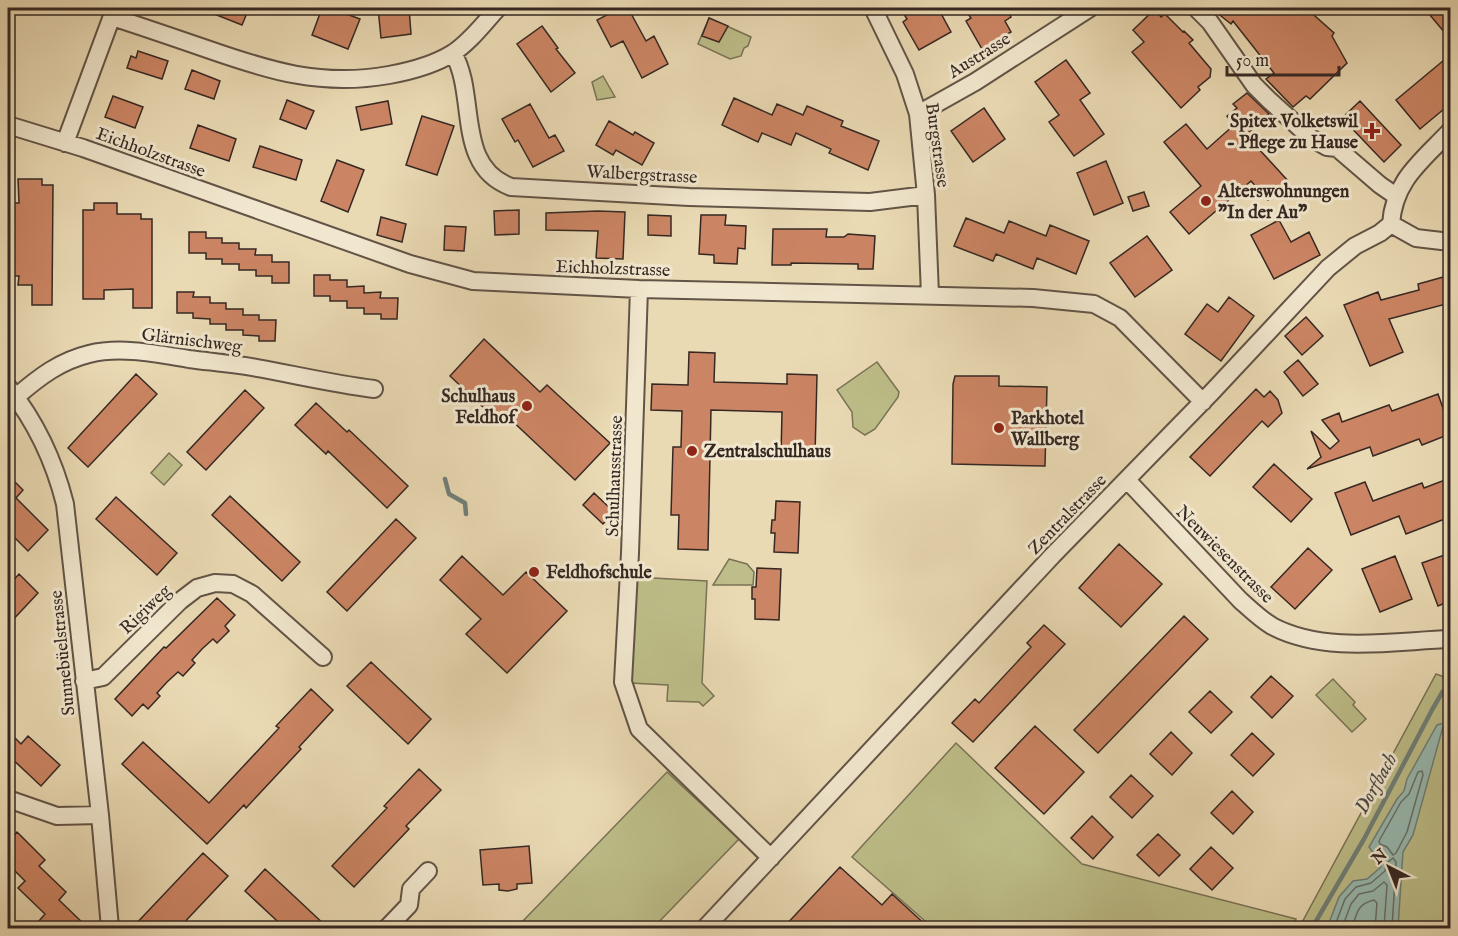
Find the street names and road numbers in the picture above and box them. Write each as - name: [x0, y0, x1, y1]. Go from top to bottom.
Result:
- street label: Austrasse: [943, 28, 1015, 85]
- street label: Burgstrasse: [919, 101, 954, 189]
- street label: Eichholzstrasse: [93, 123, 208, 184]
- street label: Walbergstrasse: [586, 161, 698, 190]
- street label: Eichholzstrasse: [555, 256, 671, 283]
- street label: Glärnischweg: [140, 324, 244, 359]
- street label: Schulhausstrasse: [602, 415, 629, 537]
- street label: Zentralstrasse: [1024, 470, 1112, 560]
- street label: Neuwiesenstrasse: [1170, 501, 1278, 609]
- street label: Rigiweg: [116, 580, 177, 640]
- street label: Sunnebüelstrasse: [45, 589, 82, 717]

